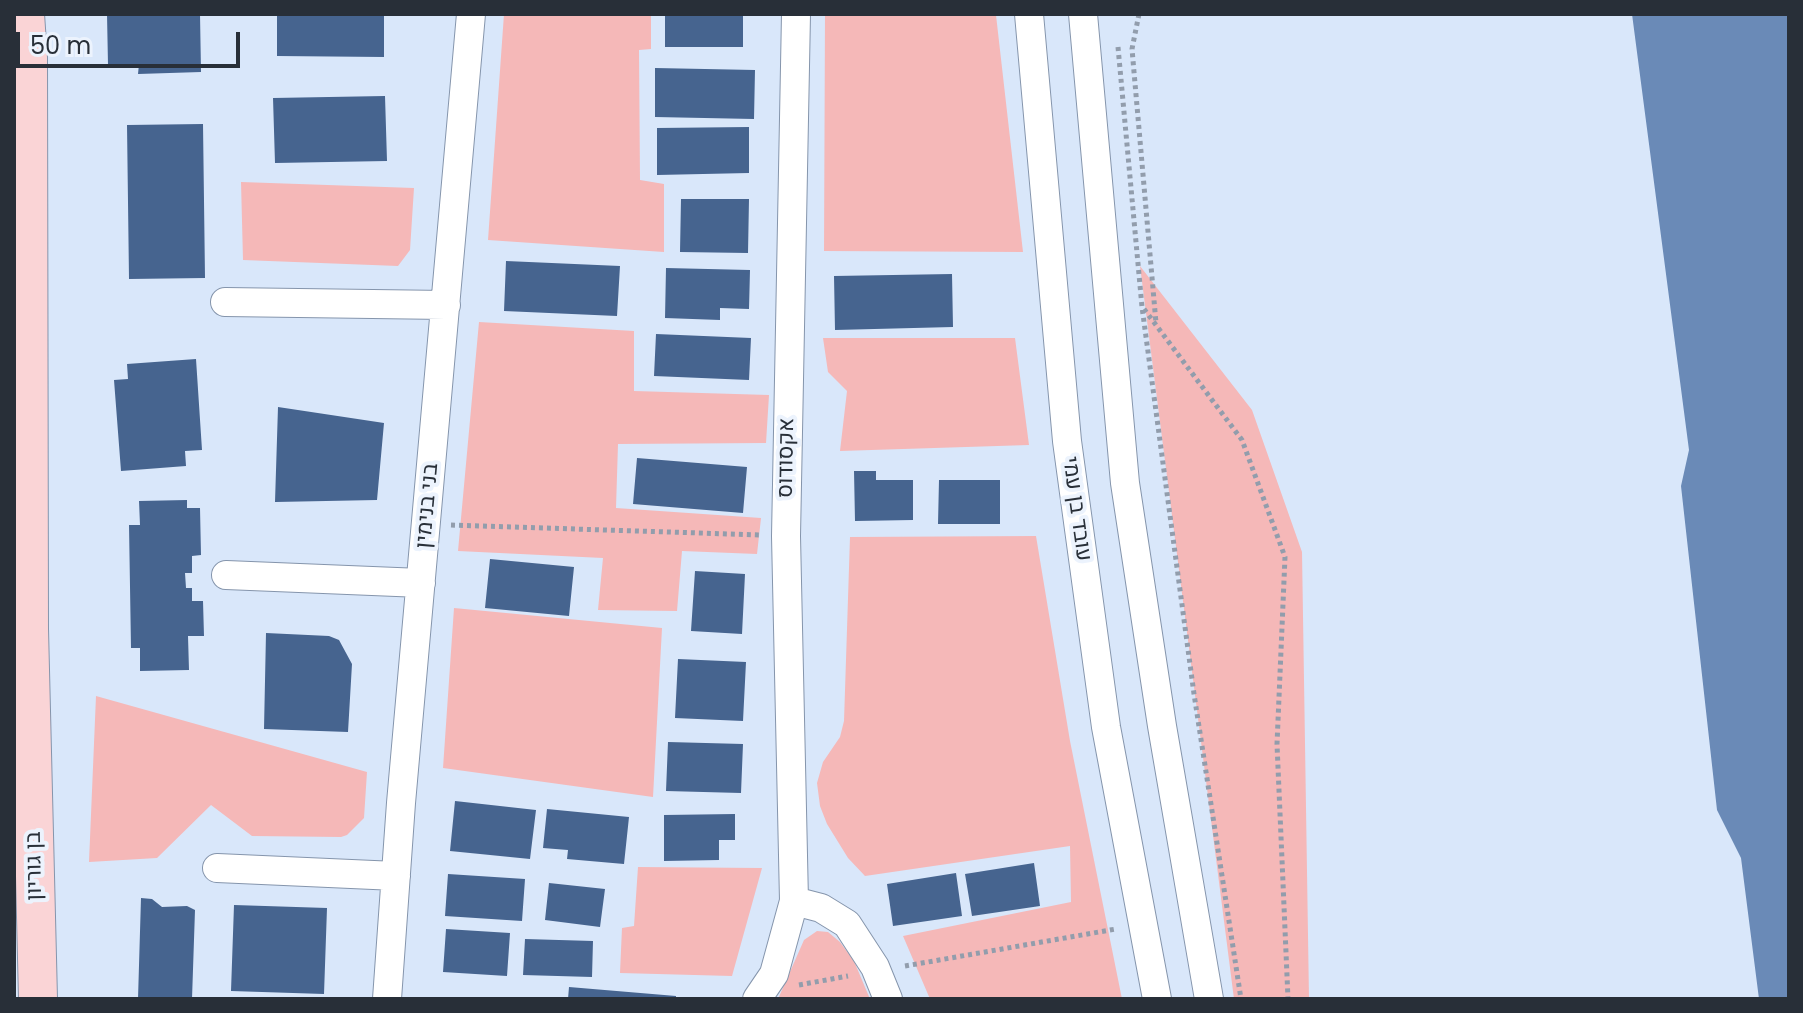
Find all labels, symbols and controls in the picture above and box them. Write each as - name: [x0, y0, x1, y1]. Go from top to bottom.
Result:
- scale bar: [20, 16, 244, 66]
- text: 50 m: [30, 29, 91, 62]
- street label: אקסודוס: [773, 418, 801, 498]
- street label: עובד בן עמי: [1056, 455, 1096, 563]
- street label: בני בנימין: [411, 462, 445, 550]
- street label: בן גוריון: [21, 831, 49, 901]

